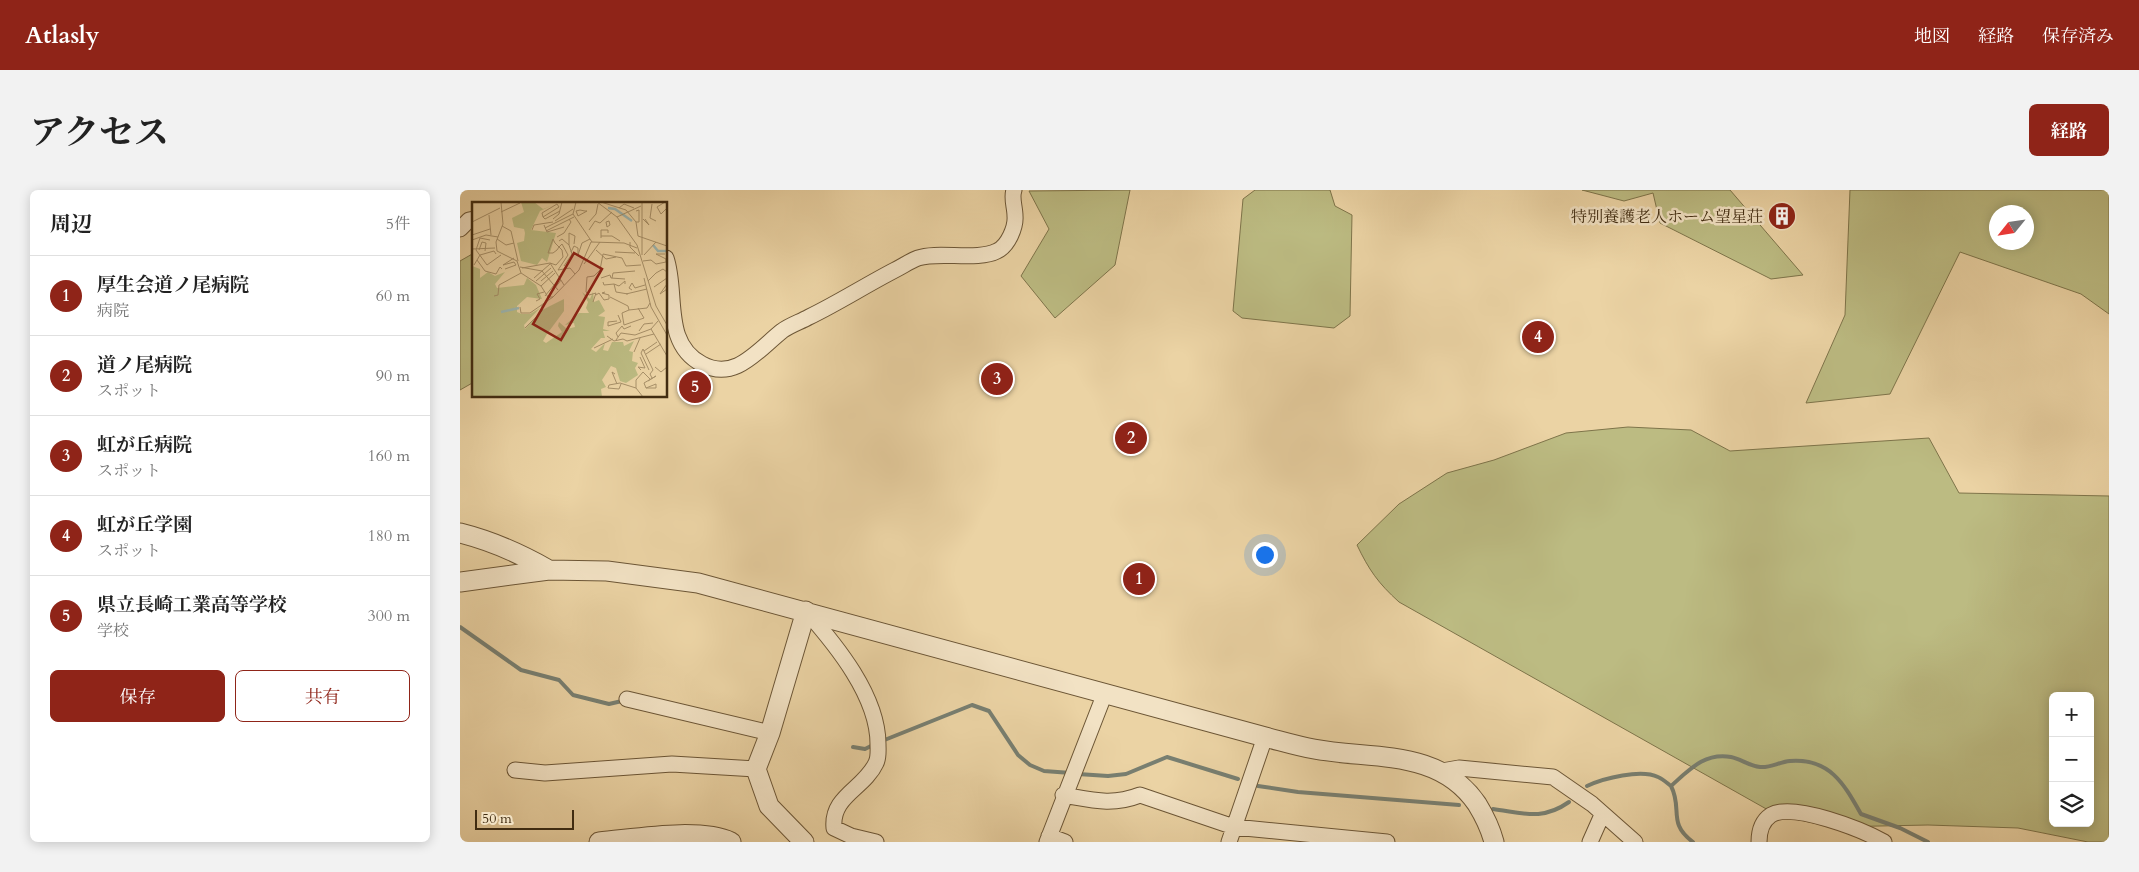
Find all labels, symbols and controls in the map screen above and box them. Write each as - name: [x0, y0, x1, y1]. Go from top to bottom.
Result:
- text: Atlasly: [25, 19, 99, 52]
- text: 地図: [1914, 24, 1950, 49]
- text: 経路: [1978, 24, 2014, 49]
- text: 保存済み: [2042, 24, 2114, 49]
- button: 経路: [2029, 104, 2109, 156]
- text: アクセス: [30, 109, 169, 157]
- building icon: 特別養護老人ホーム望星荘: [1767, 201, 1797, 231]
- inset map: [472, 202, 668, 398]
- north arrow: [1989, 205, 2034, 250]
- place label: 特別養護老人ホーム望星荘: [1571, 206, 1763, 228]
- text: 周辺: [50, 210, 92, 239]
- text: 5件: [386, 213, 410, 235]
- text: 厚生会道ノ尾病院: [97, 272, 249, 298]
- text: 1: [62, 285, 70, 307]
- text: 60 m: [376, 285, 410, 307]
- text: 病院: [97, 300, 129, 322]
- pin: 4: [1522, 318, 1554, 356]
- text: 道ノ尾病院: [97, 352, 192, 378]
- pin: 3: [981, 360, 1013, 398]
- text: 2: [62, 365, 70, 387]
- text: 90 m: [376, 365, 410, 387]
- pin: 5: [679, 368, 711, 406]
- text: スポット: [97, 380, 161, 402]
- pin: 2: [1115, 419, 1147, 457]
- text: 虹が丘病院: [97, 432, 192, 458]
- text: 3: [62, 445, 70, 467]
- text: 160 m: [368, 445, 410, 467]
- text: スポット: [97, 460, 161, 482]
- text: 虹が丘学園: [97, 512, 192, 538]
- text: 4: [62, 525, 70, 547]
- text: 180 m: [368, 525, 410, 547]
- text: スポット: [97, 540, 161, 562]
- your location: [1252, 542, 1278, 568]
- pin: 1: [1123, 560, 1155, 598]
- text: 県立長崎工業高等学校: [97, 592, 287, 618]
- text: 5: [62, 605, 70, 627]
- text: 300 m: [368, 605, 410, 627]
- text: 学校: [97, 620, 129, 642]
- button: 保存: [50, 670, 225, 722]
- button: 共有: [235, 670, 410, 722]
- map controls: [2049, 692, 2094, 827]
- button: +: [2049, 692, 2094, 737]
- button: −: [2049, 737, 2094, 782]
- button: layers: [2049, 782, 2094, 827]
- scale bar: [475, 807, 574, 830]
- text: 50 m: [482, 809, 512, 828]

